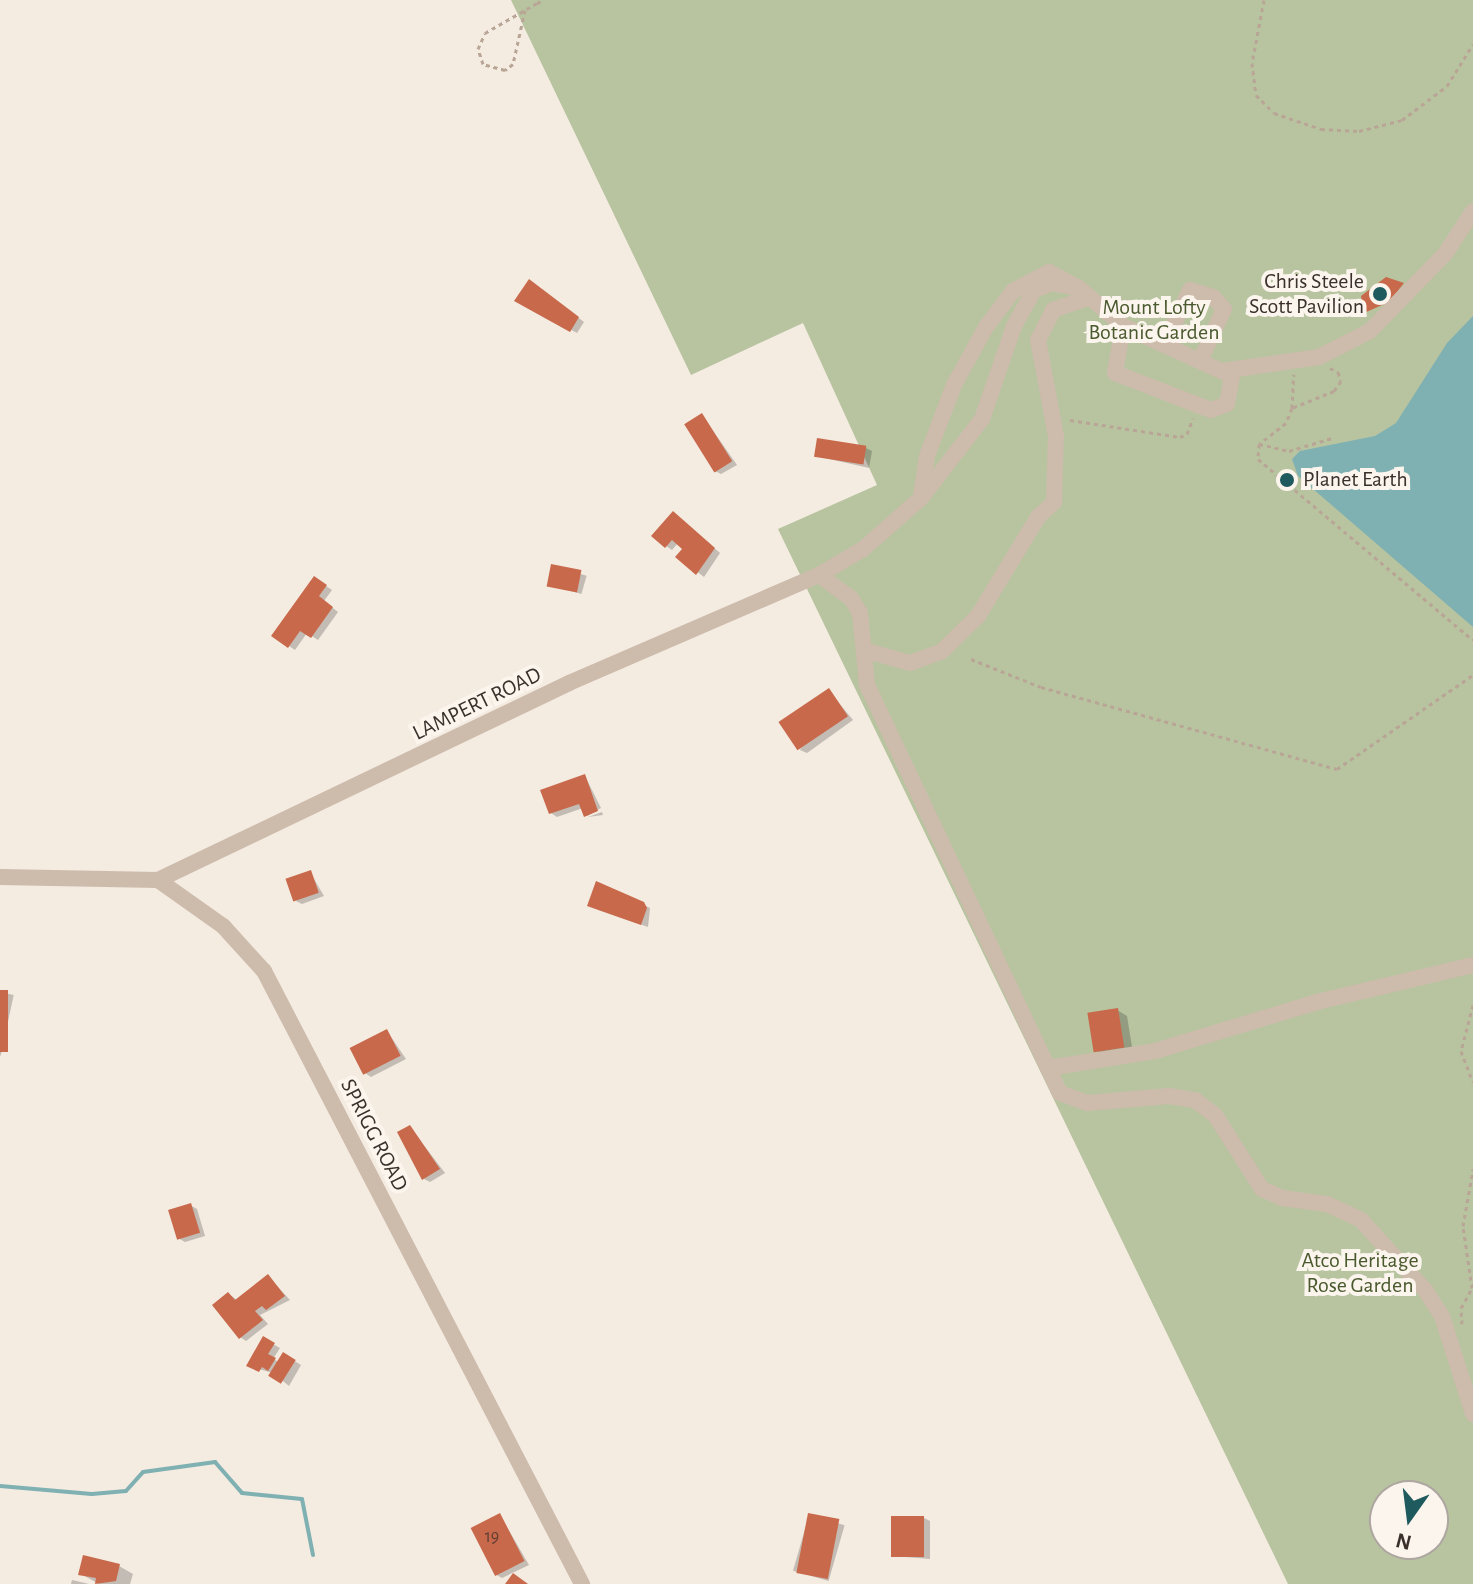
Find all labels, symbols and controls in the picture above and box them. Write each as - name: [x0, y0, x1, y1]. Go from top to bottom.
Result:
- place label: Chris Steele Scott Pavilion: [1249, 268, 1364, 320]
- marker: Chris Steele Scott Pavilion: [1371, 285, 1389, 303]
- park label: Mount Lofty Botanic Garden: [1088, 294, 1220, 346]
- place label: Planet Earth: [1303, 467, 1408, 493]
- marker: Planet Earth: [1278, 471, 1296, 489]
- street label: LAMPERT ROAD: [408, 662, 546, 746]
- street label: SPRIGG ROAD: [335, 1075, 413, 1195]
- park label: Atco Heritage Rose Garden: [1301, 1247, 1419, 1298]
- north arrow: [1369, 1480, 1449, 1560]
- house number: 19: [485, 1526, 499, 1548]
- text: N: [1394, 1529, 1414, 1554]

